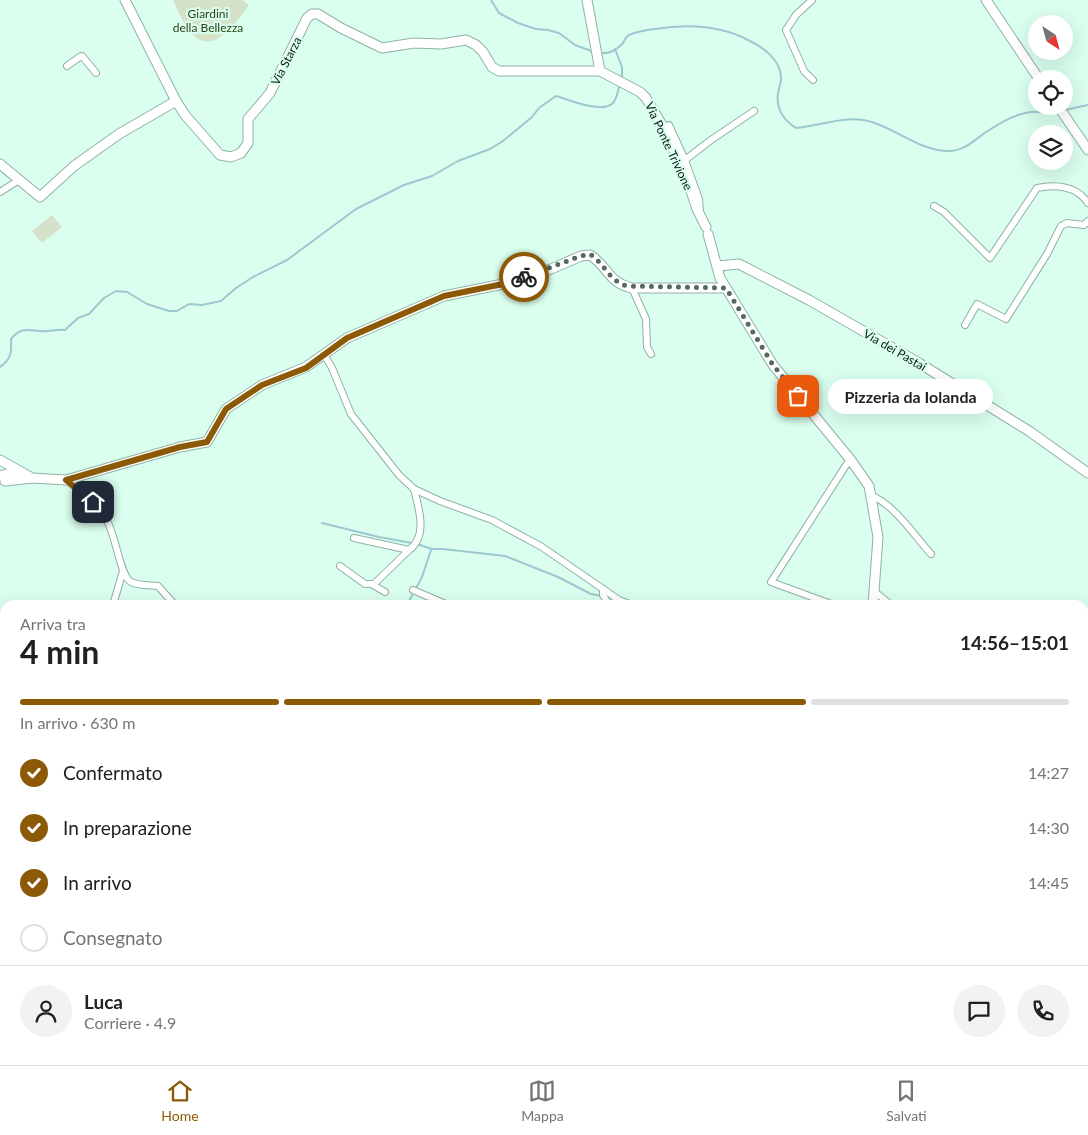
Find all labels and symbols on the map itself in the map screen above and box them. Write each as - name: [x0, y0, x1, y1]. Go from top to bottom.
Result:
- park label: Giardini della Bellezza: [173, 6, 243, 35]
- north arrow: [1028, 15, 1072, 60]
- street label: Via Starza: [267, 34, 305, 88]
- street label: Via Ponte Trivione: [642, 100, 696, 192]
- courier: [499, 252, 549, 302]
- street label: Via dei Pastai: [861, 326, 929, 374]
- pin: [777, 375, 819, 417]
- callout: Pizzeria da Iolanda: [828, 378, 993, 414]
- pin: [72, 481, 114, 523]

